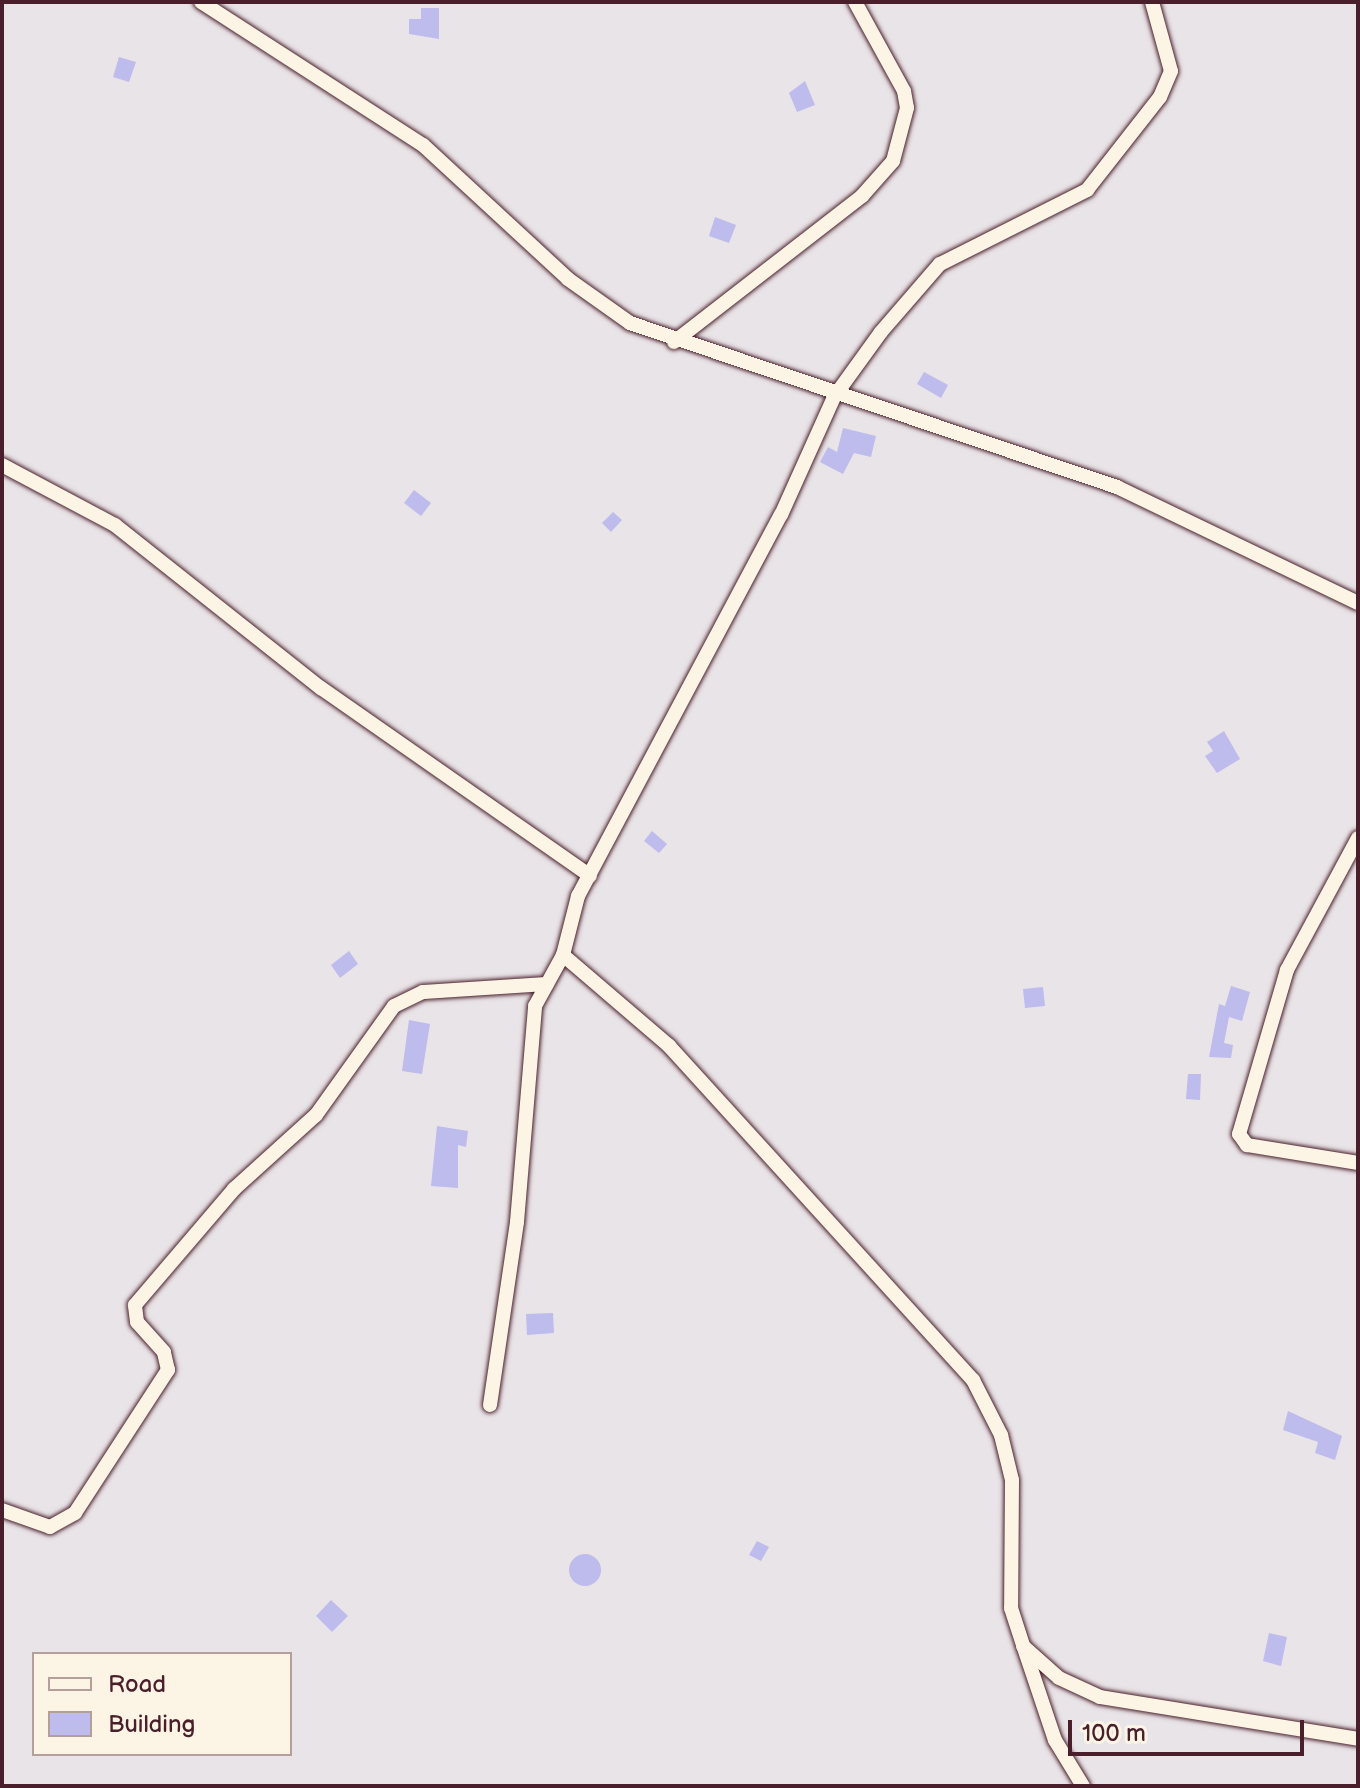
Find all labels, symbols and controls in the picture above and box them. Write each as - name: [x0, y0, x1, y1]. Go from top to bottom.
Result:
- legend: [32, 1652, 292, 1756]
- text: Road: [108, 1670, 166, 1699]
- scale bar: [1072, 1704, 1308, 1754]
- text: Building: [108, 1710, 195, 1739]
- text: 100 m: [1082, 1719, 1146, 1748]

